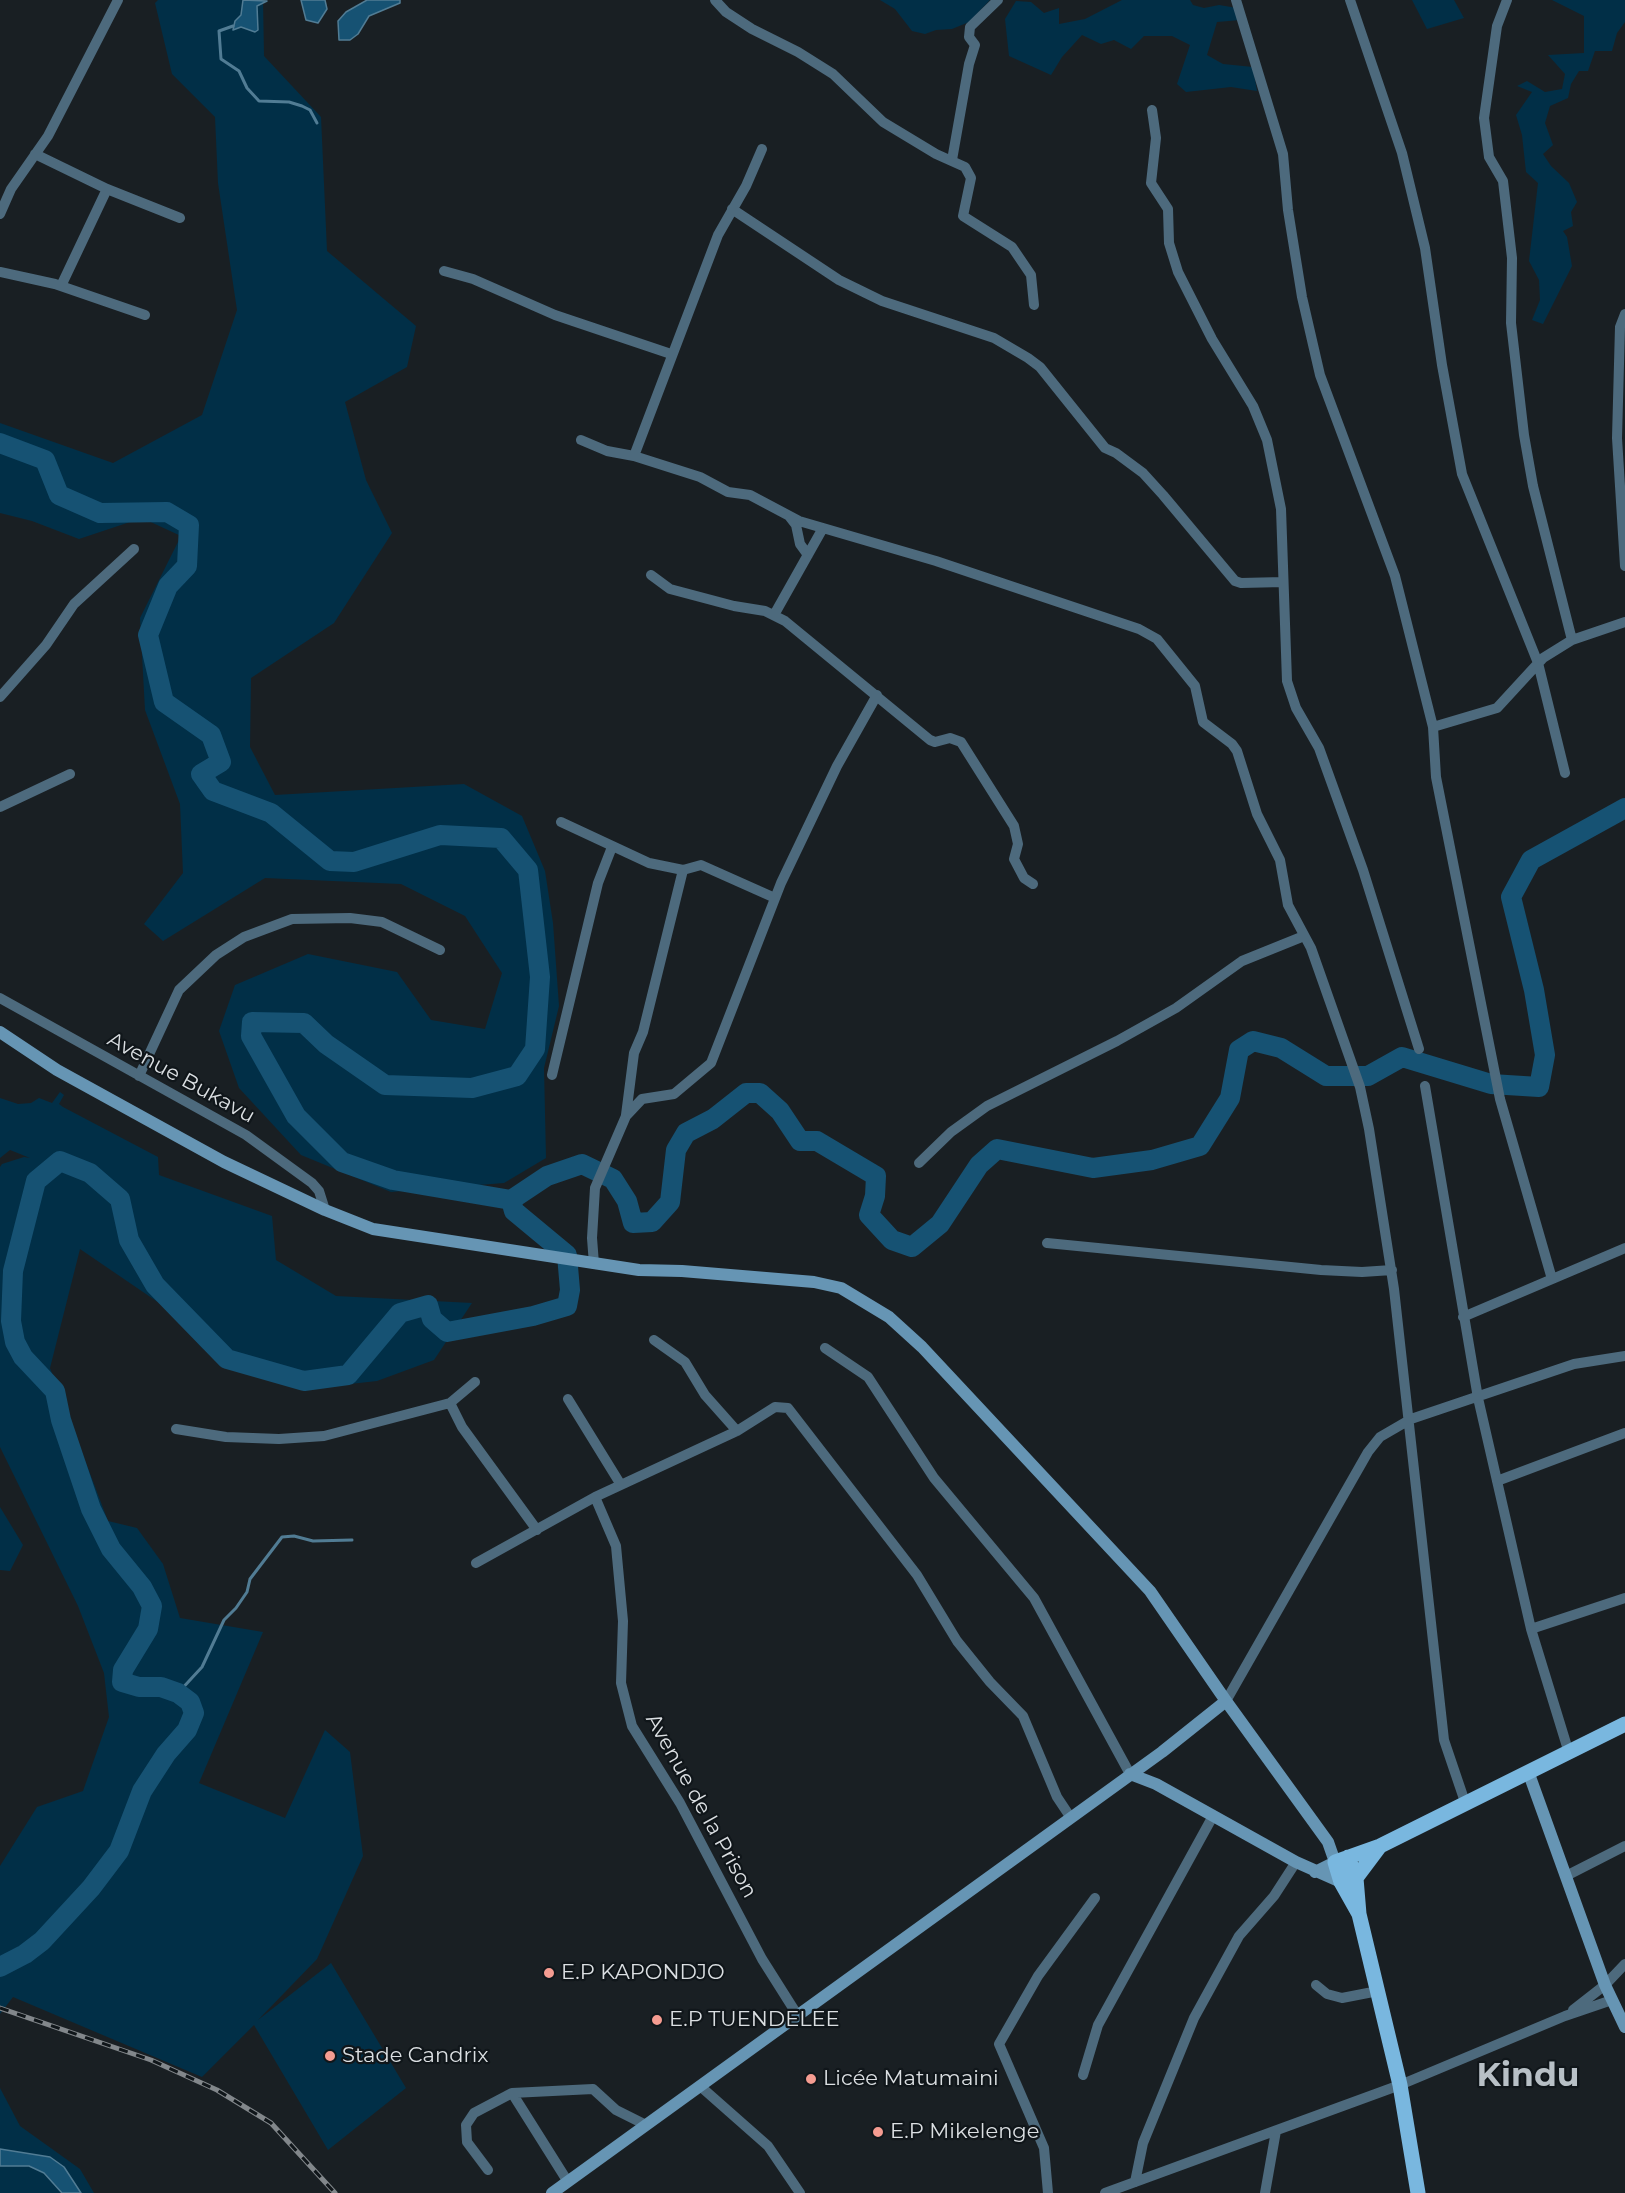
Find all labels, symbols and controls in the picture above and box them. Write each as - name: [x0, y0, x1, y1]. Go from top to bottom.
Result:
- street label: Avenue Bukavu: [103, 1027, 259, 1129]
- street label: Avenue de la Prison: [640, 1709, 762, 1903]
- place label: E.P KAPONDJO: [561, 1960, 725, 1986]
- marker: E.P KAPONDJO: [542, 1966, 556, 1980]
- place label: E.P TUENDELEE: [669, 2007, 840, 2033]
- marker: E.P TUENDELEE: [650, 2013, 664, 2027]
- place label: Stade Candrix: [342, 2043, 489, 2069]
- marker: Stade Candrix: [323, 2049, 337, 2063]
- district label: Kindu: [1477, 2056, 1579, 2096]
- place label: Licée Matumaini: [823, 2066, 999, 2092]
- marker: Licée Matumaini: [804, 2072, 818, 2086]
- place label: E.P Mikelenge: [890, 2119, 1039, 2145]
- marker: E.P Mikelenge: [871, 2125, 885, 2139]

